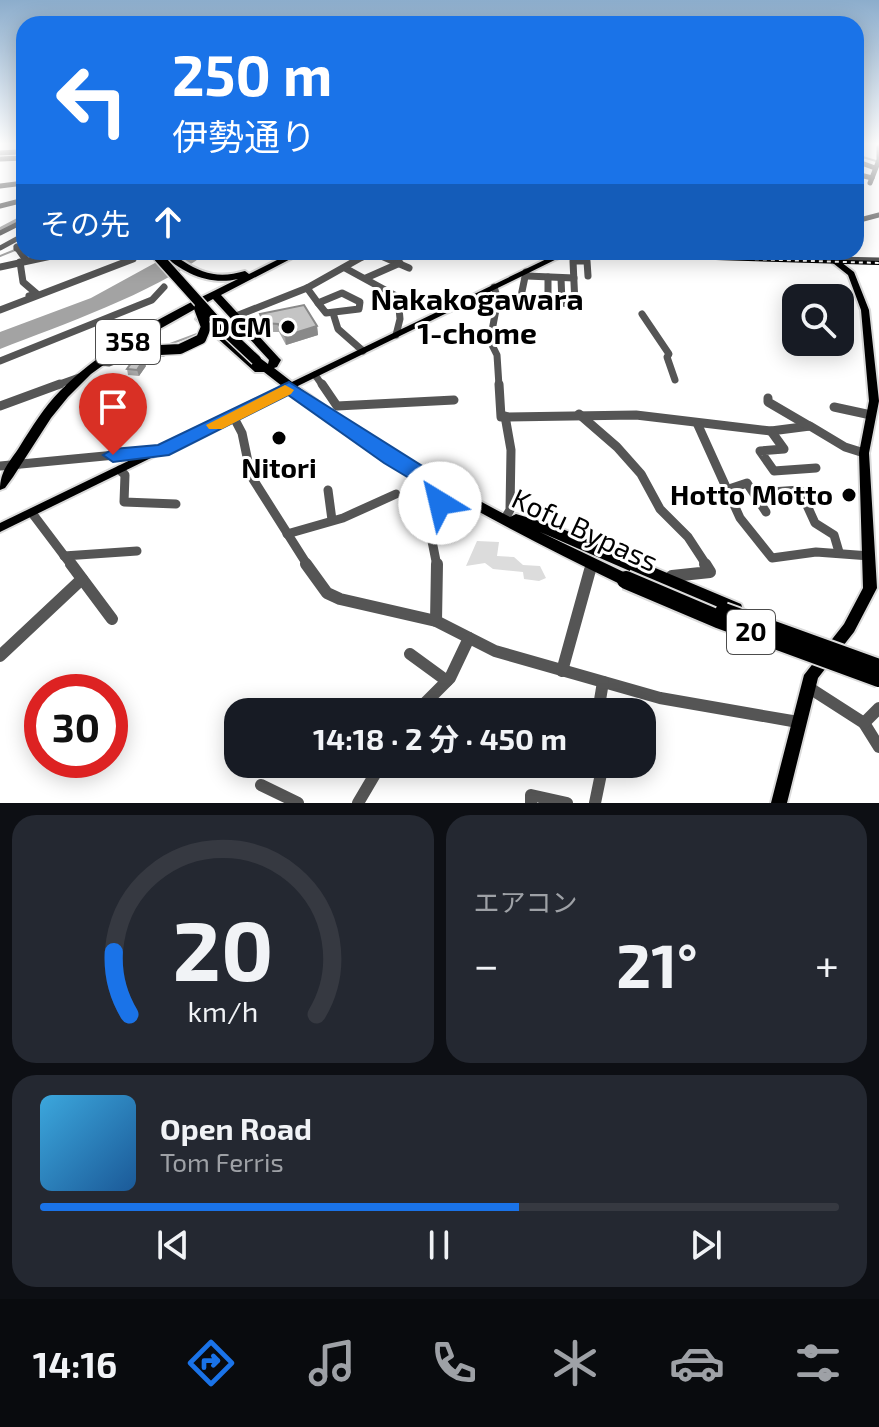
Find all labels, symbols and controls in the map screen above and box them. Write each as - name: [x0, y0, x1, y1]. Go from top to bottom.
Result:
- text: 250 m: [172, 40, 332, 107]
- icon: left: [40, 48, 144, 152]
- text: 伊勢通り: [172, 114, 316, 157]
- icon: ahead: [146, 200, 190, 244]
- text: その先: [40, 205, 130, 241]
- district label: Nakakogawara 1-chome: [370, 280, 584, 350]
- map controls: [782, 284, 854, 356]
- button: search: [782, 284, 854, 356]
- place label: DCM: [211, 309, 272, 343]
- marker: DCM: [279, 318, 297, 336]
- road number: 358: [96, 320, 160, 364]
- pin: [79, 373, 147, 455]
- icon: arrive: [91, 385, 135, 429]
- marker: Nitori: [270, 429, 288, 447]
- place label: Nitori: [241, 450, 317, 484]
- position arrow: [398, 461, 482, 545]
- place label: Hotto Motto: [670, 477, 833, 511]
- street label: Kofu Bypass: [507, 480, 664, 578]
- marker: Hotto Motto: [840, 486, 858, 504]
- road number: 20: [727, 610, 775, 654]
- speed limit sign: 30: [24, 674, 128, 778]
- text: 14:18 · 2 分 · 450 m: [313, 720, 567, 756]
- text: エアコン: [474, 886, 578, 917]
- text: 20: [172, 898, 273, 998]
- text: 21°: [616, 928, 698, 1000]
- text: −: [474, 937, 499, 990]
- text: +: [815, 937, 839, 990]
- text: km/h: [187, 993, 258, 1028]
- text: Open Road: [160, 1110, 312, 1146]
- text: Tom Ferris: [160, 1146, 284, 1177]
- icon: previous: [151, 1223, 195, 1267]
- icon: pause: [417, 1223, 461, 1267]
- icon: next: [684, 1223, 728, 1267]
- icon: directions: [183, 1335, 239, 1391]
- icon: music: [304, 1335, 360, 1391]
- icon: phone: [426, 1335, 482, 1391]
- icon: climate: [547, 1335, 603, 1391]
- icon: car: [669, 1335, 725, 1391]
- icon: filters: [790, 1335, 846, 1391]
- text: 14:16: [33, 1342, 117, 1385]

